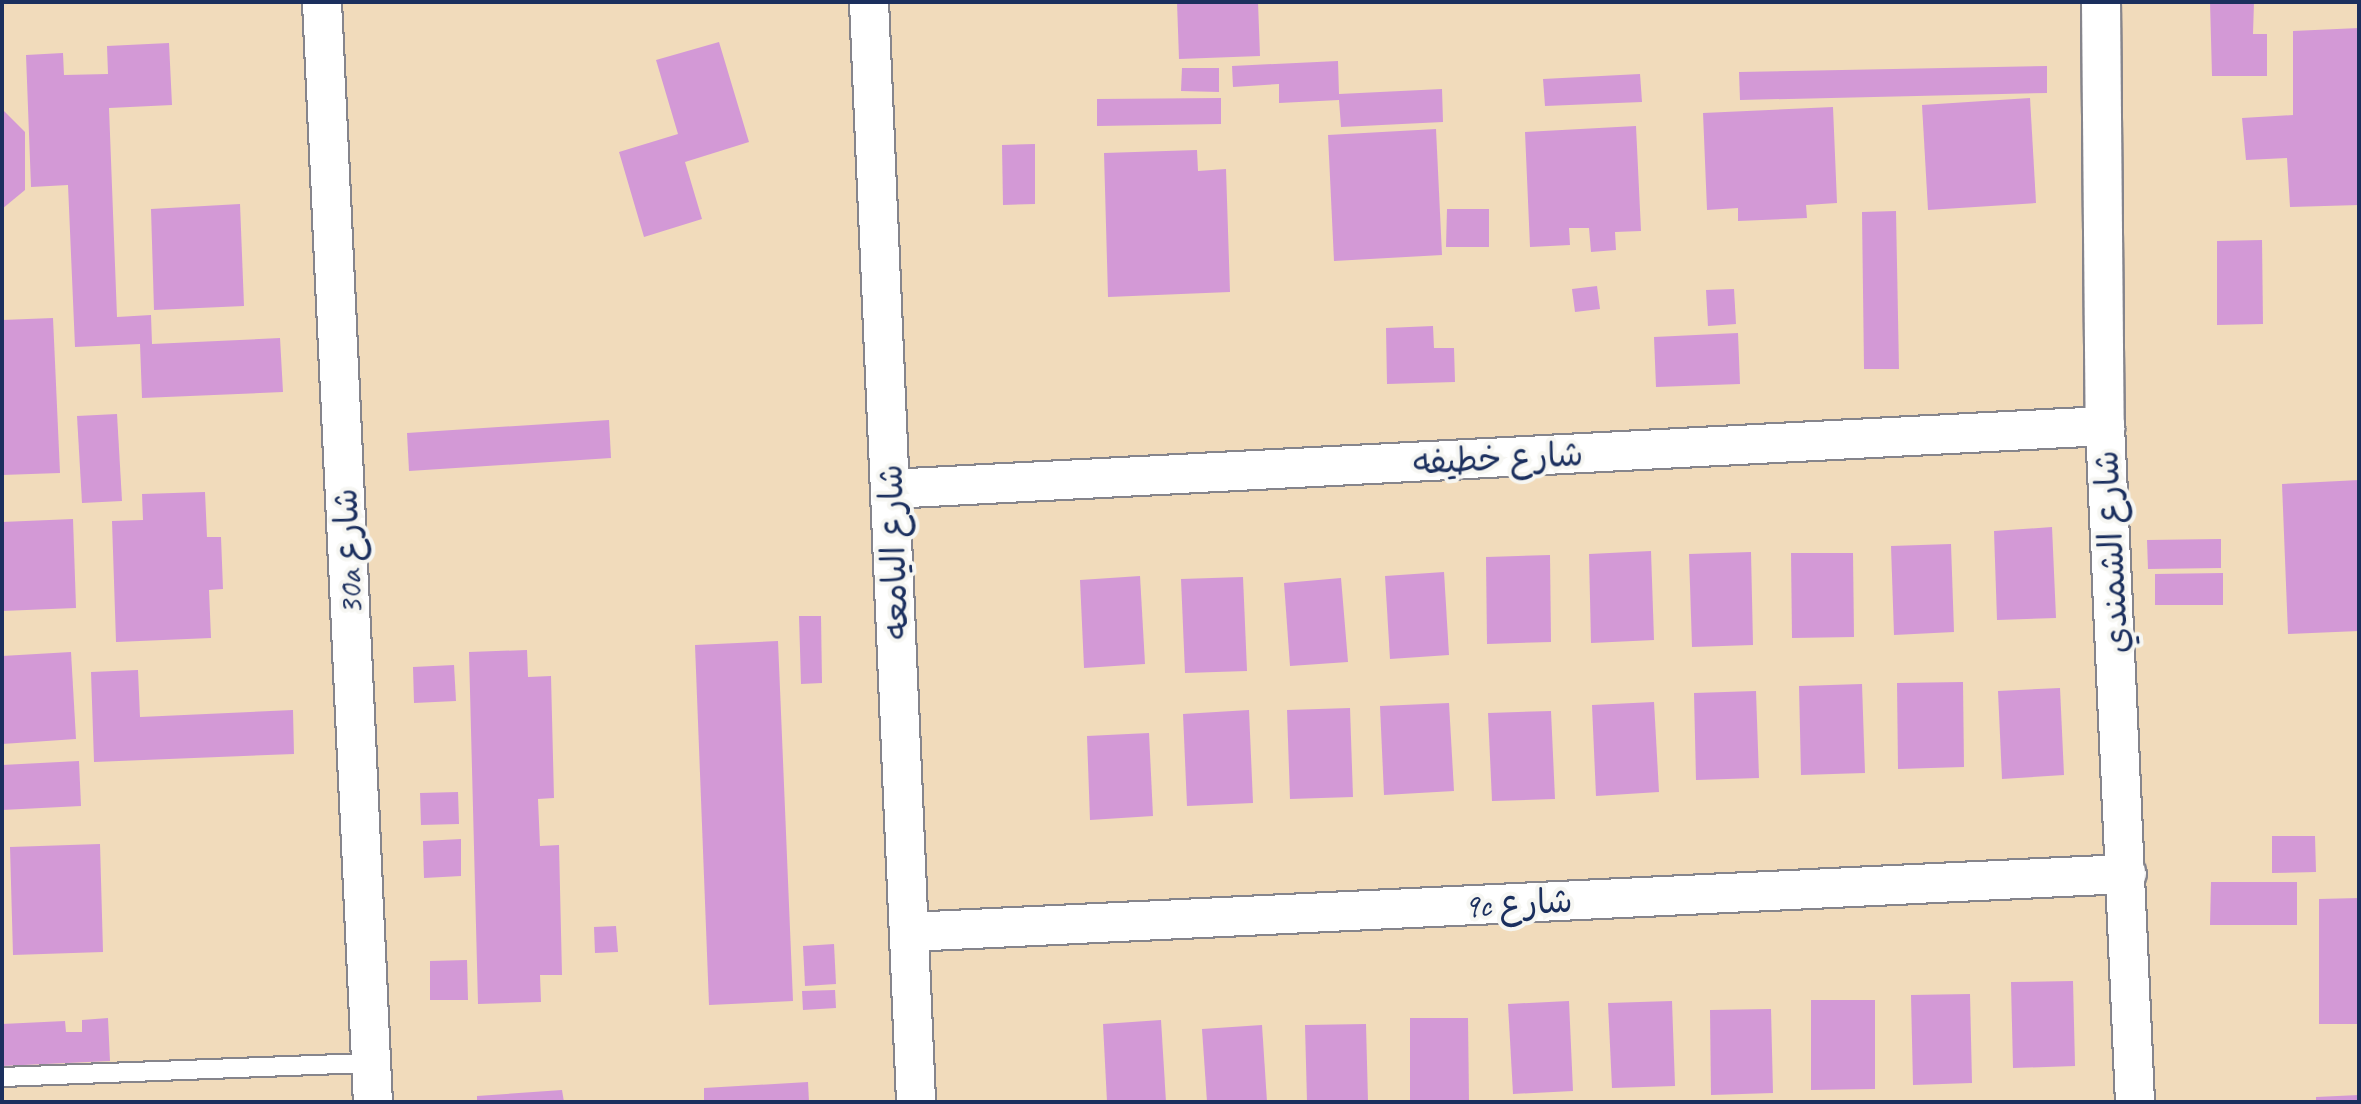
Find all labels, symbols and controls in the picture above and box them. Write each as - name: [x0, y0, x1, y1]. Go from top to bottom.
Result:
- street label: شارع خطيفه: [1412, 433, 1584, 483]
- street label: شارع الشمندي: [2085, 449, 2137, 655]
- street label: شارع اليامعه: [870, 464, 916, 640]
- street label: 30a شارع: [324, 487, 372, 617]
- street label: 9c شارع: [1462, 880, 1574, 926]

